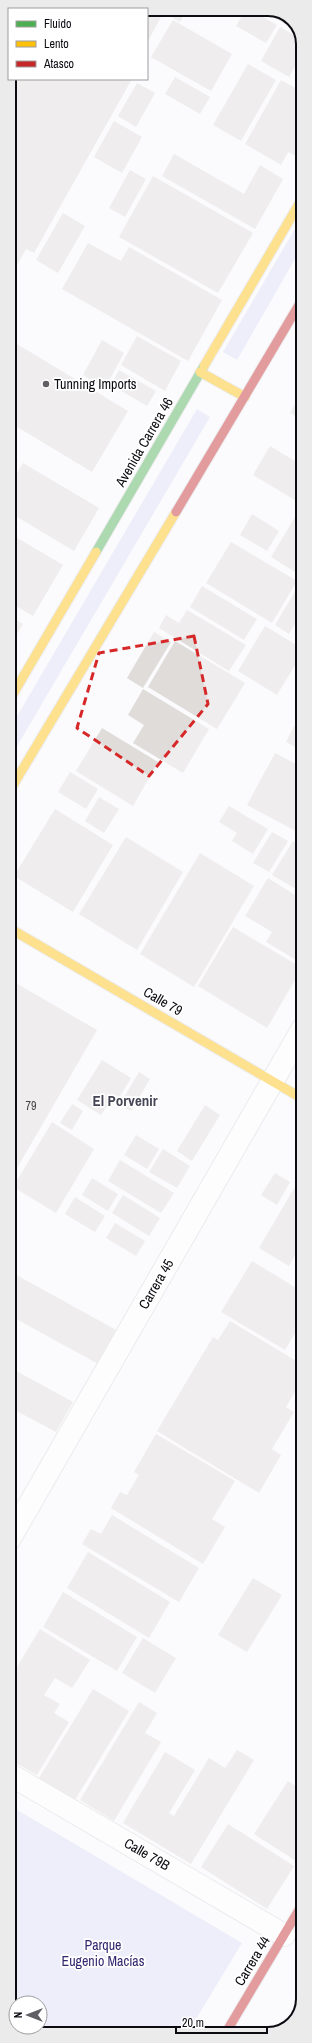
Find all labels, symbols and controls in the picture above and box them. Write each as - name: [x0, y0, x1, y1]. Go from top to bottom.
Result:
- legend: [8, 8, 148, 80]
- text: Fluido: [44, 16, 71, 32]
- text: Lento: [44, 36, 69, 52]
- text: Atasco: [43, 56, 74, 72]
- place label: Tunning Imports: [54, 375, 137, 393]
- marker: Tunning Imports: [41, 379, 51, 389]
- street label: Avenida Carrera 46: [111, 394, 177, 491]
- street label: Calle 79: [140, 983, 186, 1019]
- district label: El Porvenir: [93, 1090, 158, 1111]
- house number: 79: [26, 1098, 36, 1114]
- street label: Carrera 45: [134, 1256, 178, 1312]
- street label: Calle 79B: [121, 1834, 173, 1874]
- street label: Carrera 44: [230, 1932, 274, 1989]
- park label: Parque Eugenio Macías: [62, 1936, 145, 1970]
- north arrow: [8, 1995, 48, 2035]
- scale bar: [176, 2009, 267, 2035]
- text: N: [11, 2012, 25, 2018]
- text: 20 m: [182, 2015, 204, 2031]

